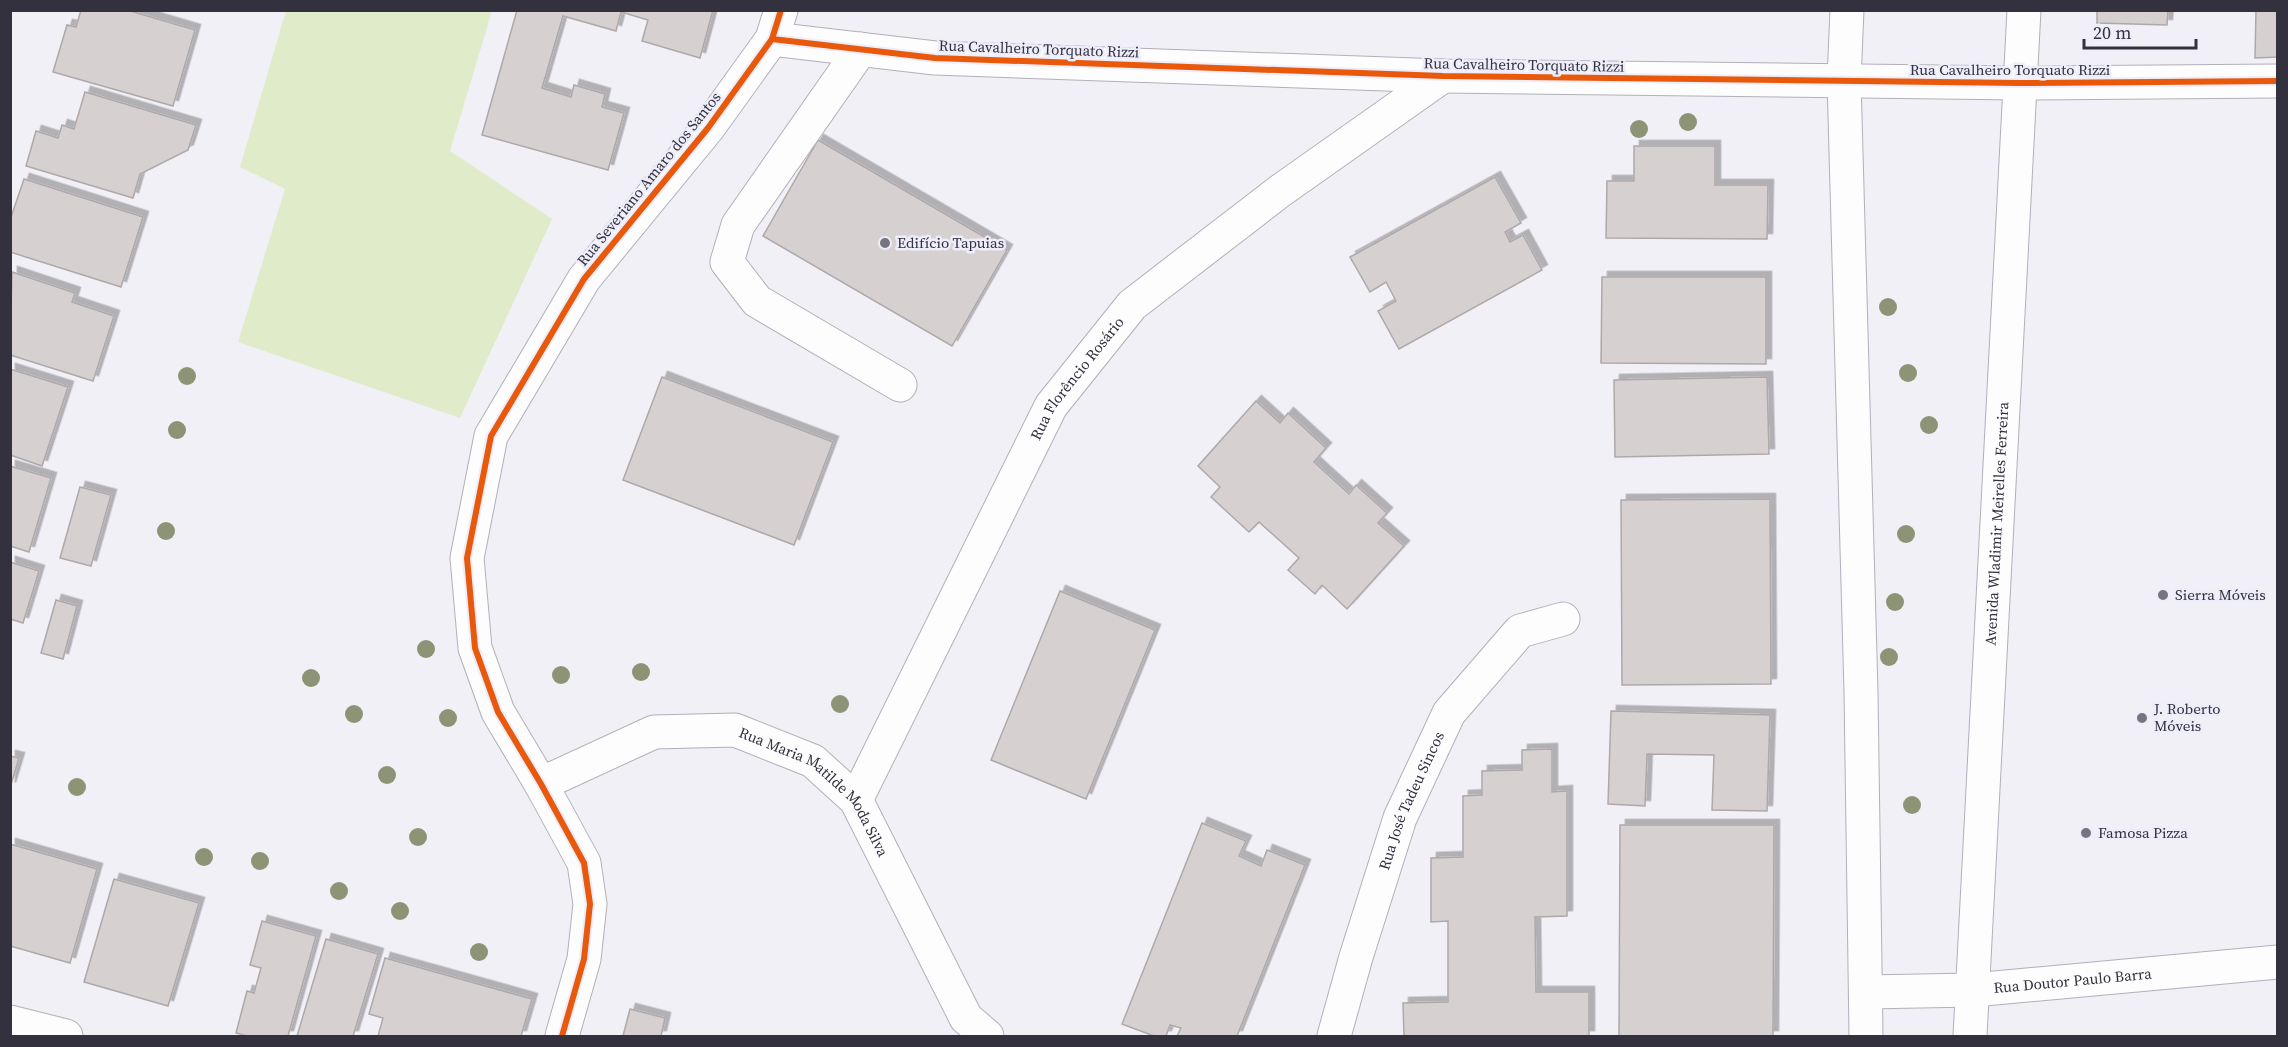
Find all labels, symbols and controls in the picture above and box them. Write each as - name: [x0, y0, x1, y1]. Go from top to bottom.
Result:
- scale bar: [2084, 12, 2196, 50]
- text: 20 m: [2093, 20, 2131, 45]
- street label: Rua Cavalheiro Torquato Rizzi: [938, 35, 1140, 62]
- street label: Rua Cavalheiro Torquato Rizzi: [1424, 52, 1625, 77]
- street label: Rua Cavalheiro Torquato Rizzi: [1910, 59, 2110, 80]
- street label: Rua Severiano Amaro dos Santos: [572, 87, 725, 270]
- place label: Edifício Tapuias: [897, 232, 1004, 253]
- marker: Edifício Tapuias: [878, 236, 892, 250]
- street label: Rua Florêncio Rosário: [1025, 312, 1129, 443]
- street label: Avenida Wladimir Meirelles Ferreira: [1980, 401, 2013, 646]
- place label: Sierra Móveis: [2175, 584, 2266, 605]
- marker: Sierra Móveis: [2156, 588, 2170, 602]
- place label: J. Roberto Móveis: [2153, 698, 2221, 736]
- marker: J. Roberto Móveis: [2135, 711, 2149, 725]
- street label: Rua Maria Matilde Moda Silva: [736, 722, 894, 860]
- street label: Rua José Tadeu Sincos: [1373, 728, 1449, 872]
- place label: Famosa Pizza: [2098, 822, 2188, 843]
- marker: Famosa Pizza: [2079, 826, 2093, 840]
- street label: Rua Doutor Paulo Barra: [1993, 963, 2153, 998]

